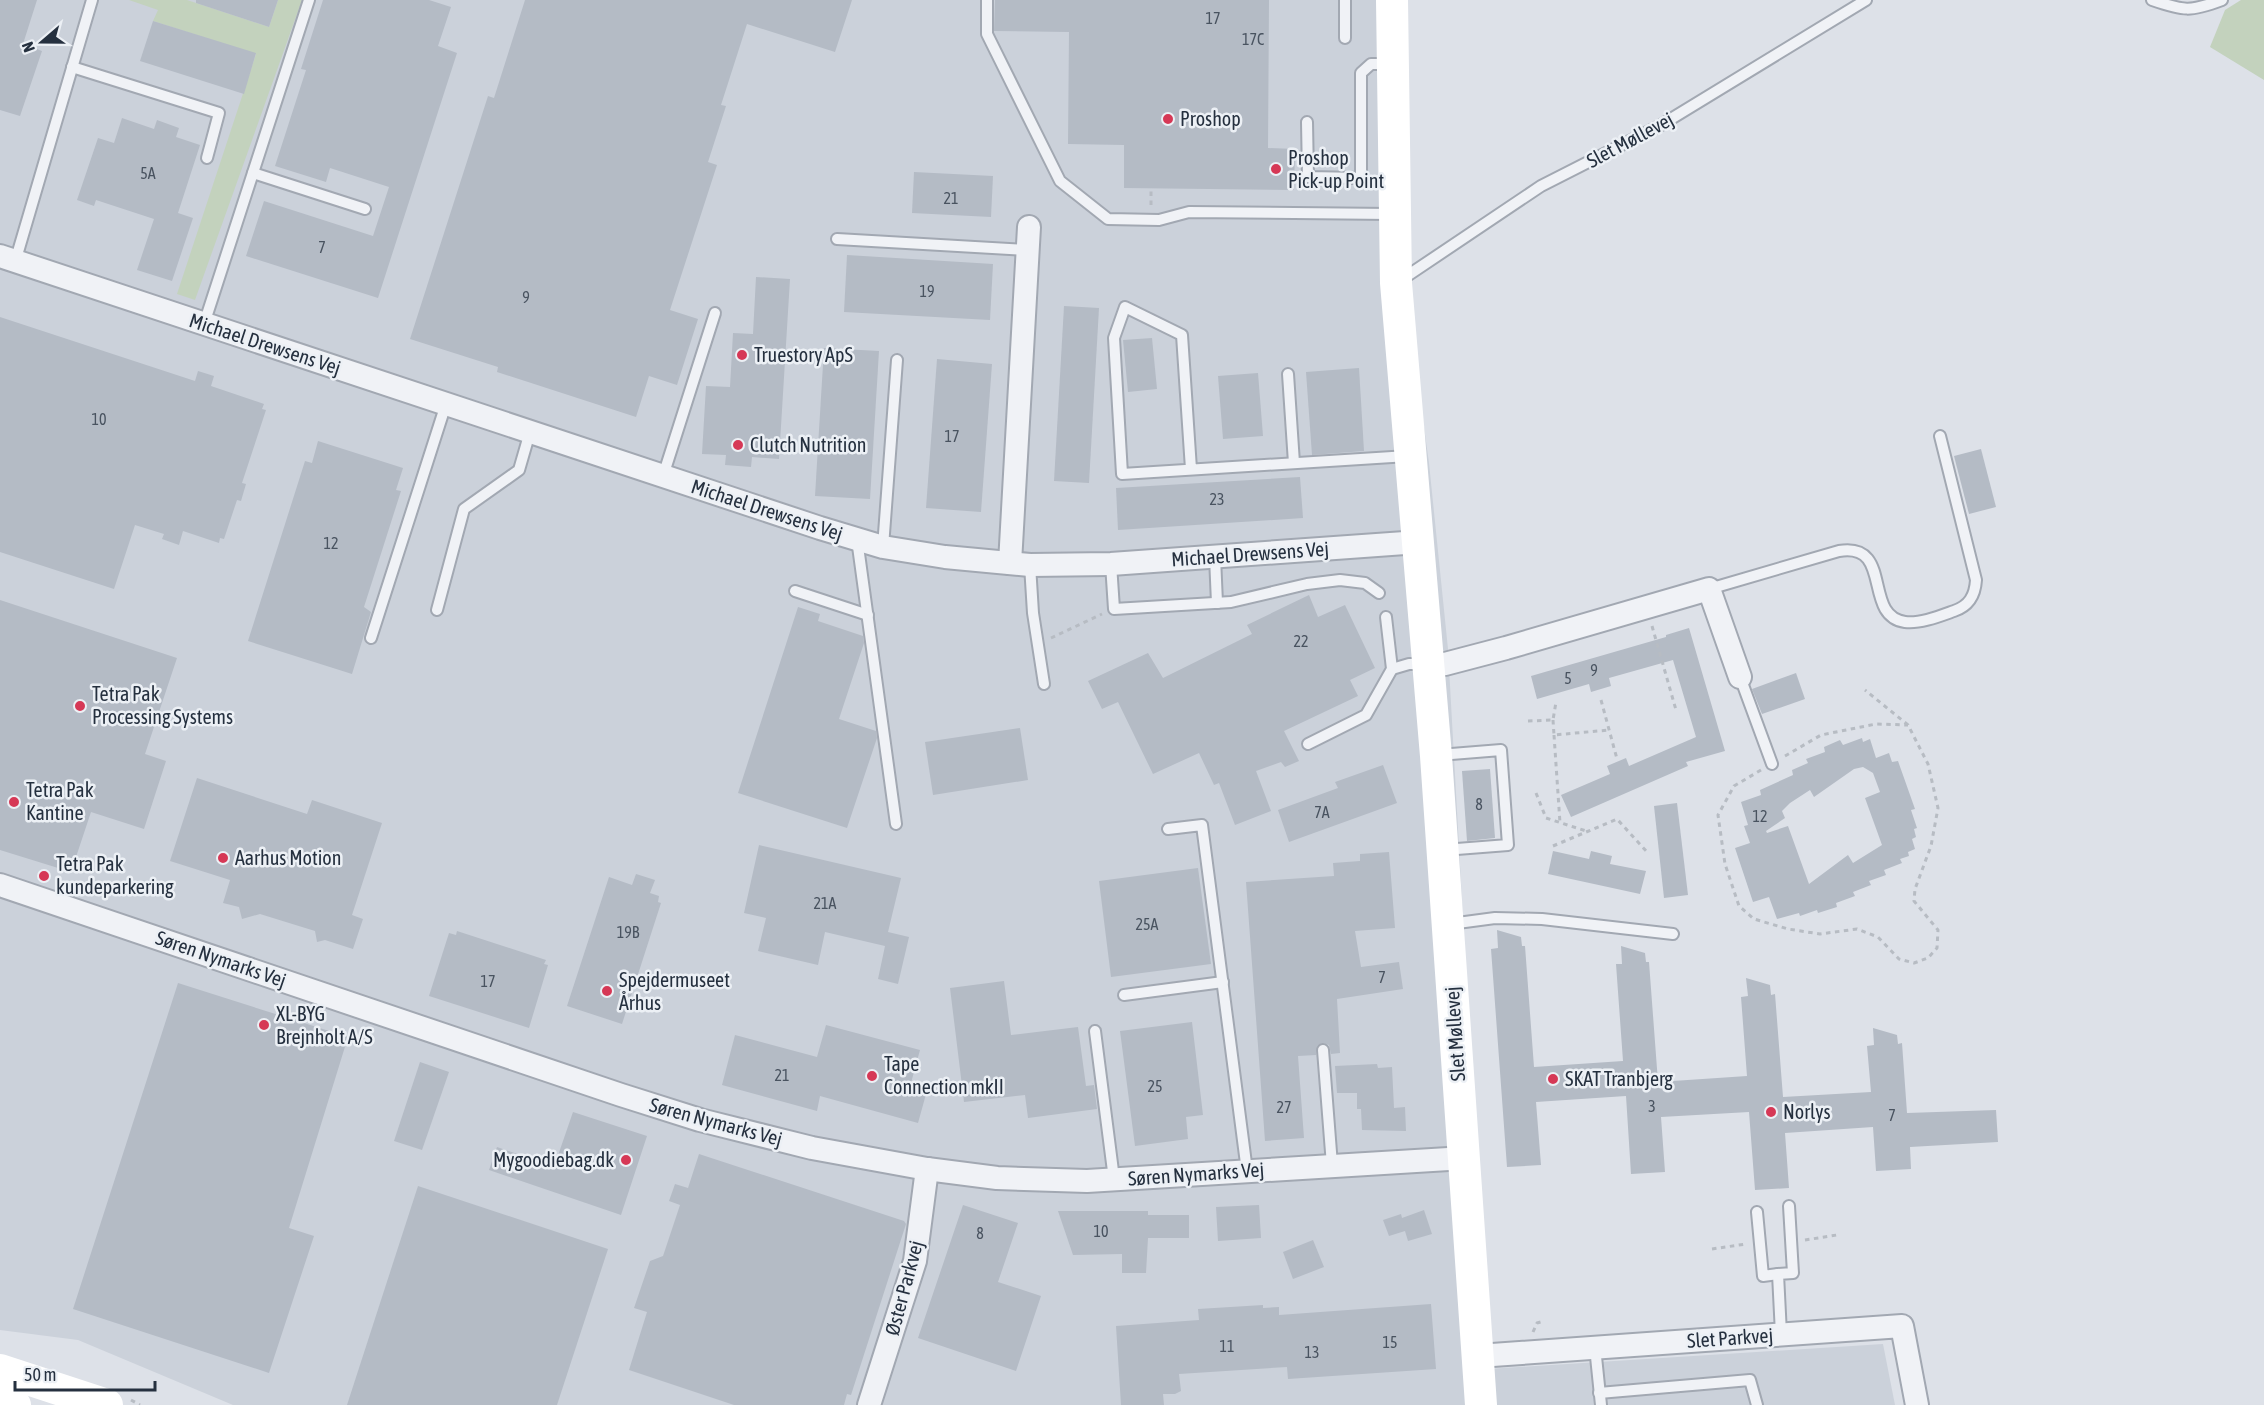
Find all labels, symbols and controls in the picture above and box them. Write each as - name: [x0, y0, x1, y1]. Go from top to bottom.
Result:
- house number: 17: [1205, 9, 1221, 27]
- north arrow: [12, 12, 72, 72]
- house number: 17C: [1242, 30, 1264, 48]
- text: N: [18, 40, 38, 55]
- place label: Proshop: [1180, 107, 1241, 130]
- street label: Slet Møllevej: [1582, 107, 1677, 172]
- marker: Proshop: [1161, 112, 1175, 126]
- place label: Proshop Pick-up Point: [1288, 146, 1384, 192]
- marker: Proshop Pick-up Point: [1269, 162, 1283, 176]
- house number: 5A: [140, 164, 156, 182]
- house number: 21: [943, 189, 959, 207]
- house number: 7: [318, 238, 326, 256]
- house number: 19: [919, 282, 935, 300]
- house number: 9: [522, 288, 530, 306]
- street label: Michael Drewsens Vej: [186, 308, 344, 379]
- place label: Truestory ApS: [754, 343, 853, 366]
- marker: Truestory ApS: [735, 348, 749, 362]
- house number: 10: [91, 410, 107, 428]
- house number: 17: [944, 427, 960, 445]
- place label: Clutch Nutrition: [750, 433, 867, 456]
- marker: Clutch Nutrition: [731, 438, 745, 452]
- street label: Michael Drewsens Vej: [688, 474, 846, 545]
- house number: 23: [1209, 490, 1225, 508]
- house number: 12: [323, 534, 339, 552]
- street label: Michael Drewsens Vej: [1170, 537, 1330, 570]
- house number: 22: [1293, 632, 1309, 650]
- house number: 9: [1590, 661, 1598, 679]
- house number: 5: [1564, 669, 1572, 687]
- place label: Tetra Pak Processing Systems: [92, 682, 233, 728]
- marker: Tetra Pak Processing Systems: [73, 699, 87, 713]
- place label: Tetra Pak Kantine: [26, 778, 94, 824]
- marker: Tetra Pak Kantine: [7, 795, 21, 809]
- house number: 8: [1475, 795, 1483, 813]
- house number: 7A: [1314, 803, 1330, 821]
- house number: 12: [1752, 807, 1768, 825]
- place label: Aarhus Motion: [235, 846, 341, 869]
- marker: Aarhus Motion: [216, 851, 230, 865]
- place label: Tetra Pak kundeparkering: [56, 852, 174, 898]
- marker: Tetra Pak kundeparkering: [37, 869, 51, 883]
- house number: 21A: [814, 894, 837, 912]
- house number: 25A: [1136, 915, 1159, 933]
- house number: 19B: [617, 923, 640, 941]
- street label: Søren Nymarks Vej: [153, 925, 289, 992]
- place label: Spejdermuseet Århus: [619, 968, 730, 1014]
- house number: 7: [1378, 968, 1386, 986]
- house number: 17: [480, 972, 496, 990]
- marker: Spejdermuseet Århus: [600, 984, 614, 998]
- street label: Slet Møllevej: [1440, 986, 1469, 1082]
- place label: XL-BYG Brejnholt A/S: [276, 1002, 373, 1048]
- marker: XL-BYG Brejnholt A/S: [257, 1018, 271, 1032]
- place label: Tape Connection mkII: [884, 1052, 1004, 1098]
- house number: 21: [774, 1066, 790, 1084]
- place label: SKAT Tranbjerg: [1565, 1067, 1673, 1090]
- marker: Tape Connection mkII: [865, 1069, 879, 1083]
- marker: SKAT Tranbjerg: [1546, 1072, 1560, 1086]
- house number: 25: [1147, 1077, 1163, 1095]
- street label: Søren Nymarks Vej: [647, 1093, 785, 1150]
- house number: 3: [1648, 1097, 1656, 1115]
- house number: 27: [1276, 1098, 1292, 1116]
- place label: Norlys: [1783, 1100, 1831, 1123]
- marker: Norlys: [1764, 1105, 1778, 1119]
- house number: 7: [1888, 1106, 1896, 1124]
- place label: Mygoodiebag.dk: [493, 1148, 614, 1171]
- marker: Mygoodiebag.dk: [619, 1153, 633, 1167]
- street label: Søren Nymarks Vej: [1127, 1157, 1265, 1190]
- house number: 10: [1093, 1222, 1109, 1240]
- house number: 8: [976, 1224, 984, 1242]
- street label: Øster Parkvej: [880, 1238, 927, 1338]
- street label: Slet Parkvej: [1686, 1323, 1774, 1352]
- house number: 15: [1382, 1333, 1398, 1351]
- house number: 11: [1219, 1337, 1235, 1355]
- house number: 13: [1304, 1343, 1320, 1361]
- scale bar: [15, 1354, 154, 1392]
- text: 50 m: [24, 1364, 56, 1385]

